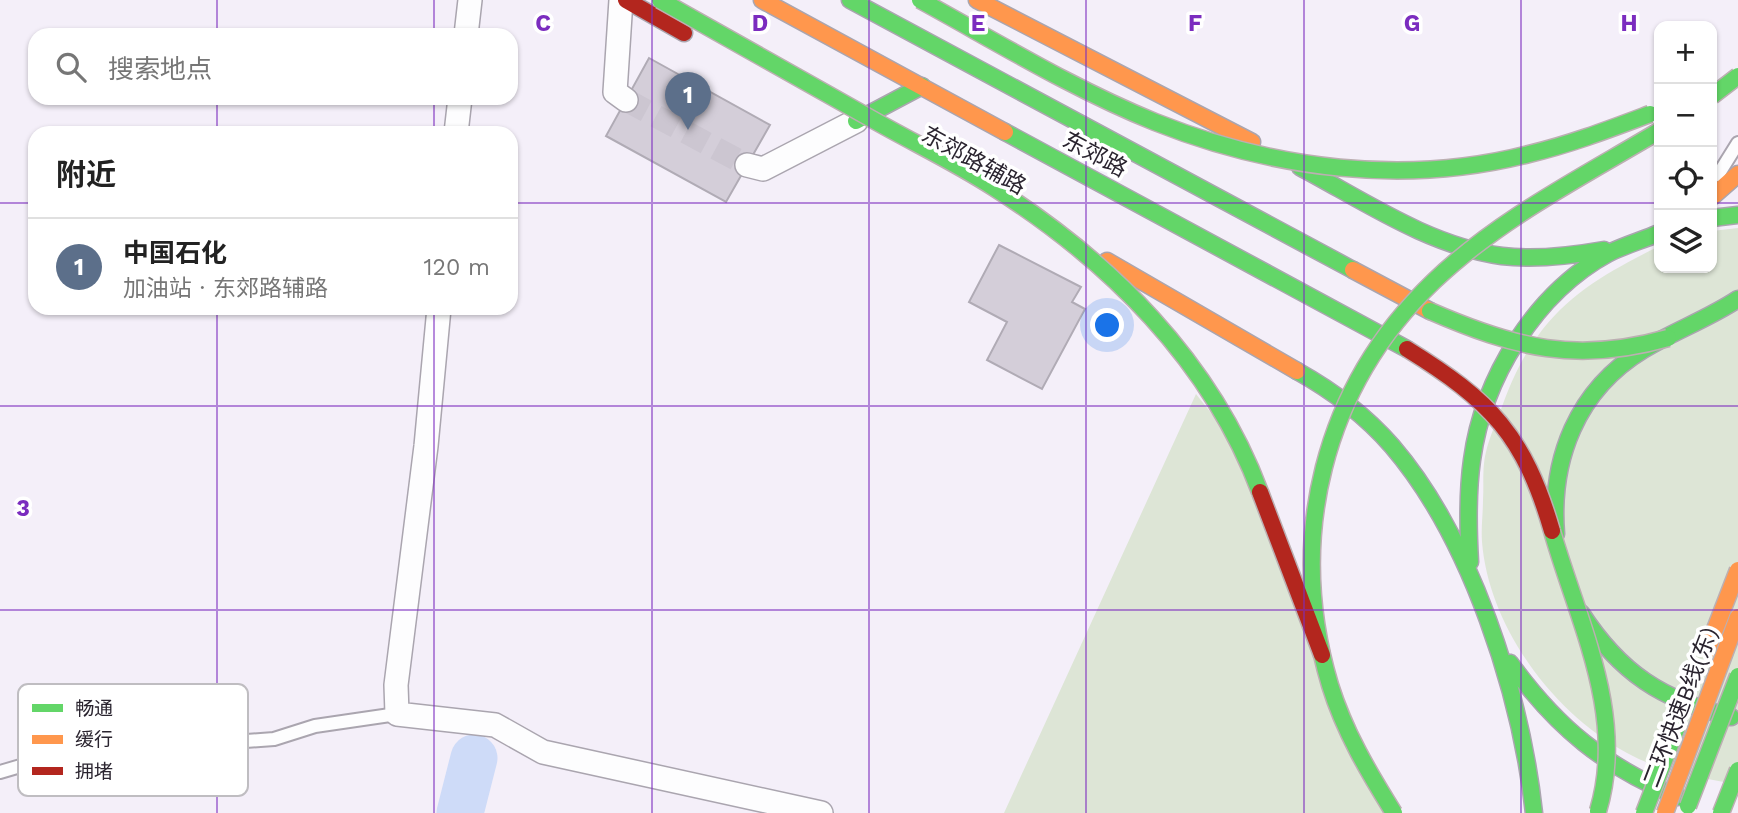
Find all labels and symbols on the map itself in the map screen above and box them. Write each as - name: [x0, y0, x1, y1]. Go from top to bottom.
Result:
- text: C: [535, 10, 551, 37]
- text: D: [752, 10, 768, 37]
- text: E: [971, 10, 985, 37]
- text: F: [1188, 10, 1202, 37]
- text: G: [1404, 10, 1420, 37]
- text: H: [1620, 10, 1638, 37]
- pin: 1: [665, 72, 711, 130]
- street label: 东郊路辅路: [917, 121, 1031, 200]
- street label: 东郊路: [1058, 126, 1132, 183]
- your location: [1090, 308, 1124, 342]
- text: 3: [16, 495, 30, 522]
- street label: 二环快速B线(东): [1638, 623, 1723, 791]
- legend: [18, 684, 248, 796]
- text: 畅通: [75, 697, 113, 720]
- text: 缓行: [75, 728, 113, 751]
- text: 拥堵: [75, 760, 113, 783]

